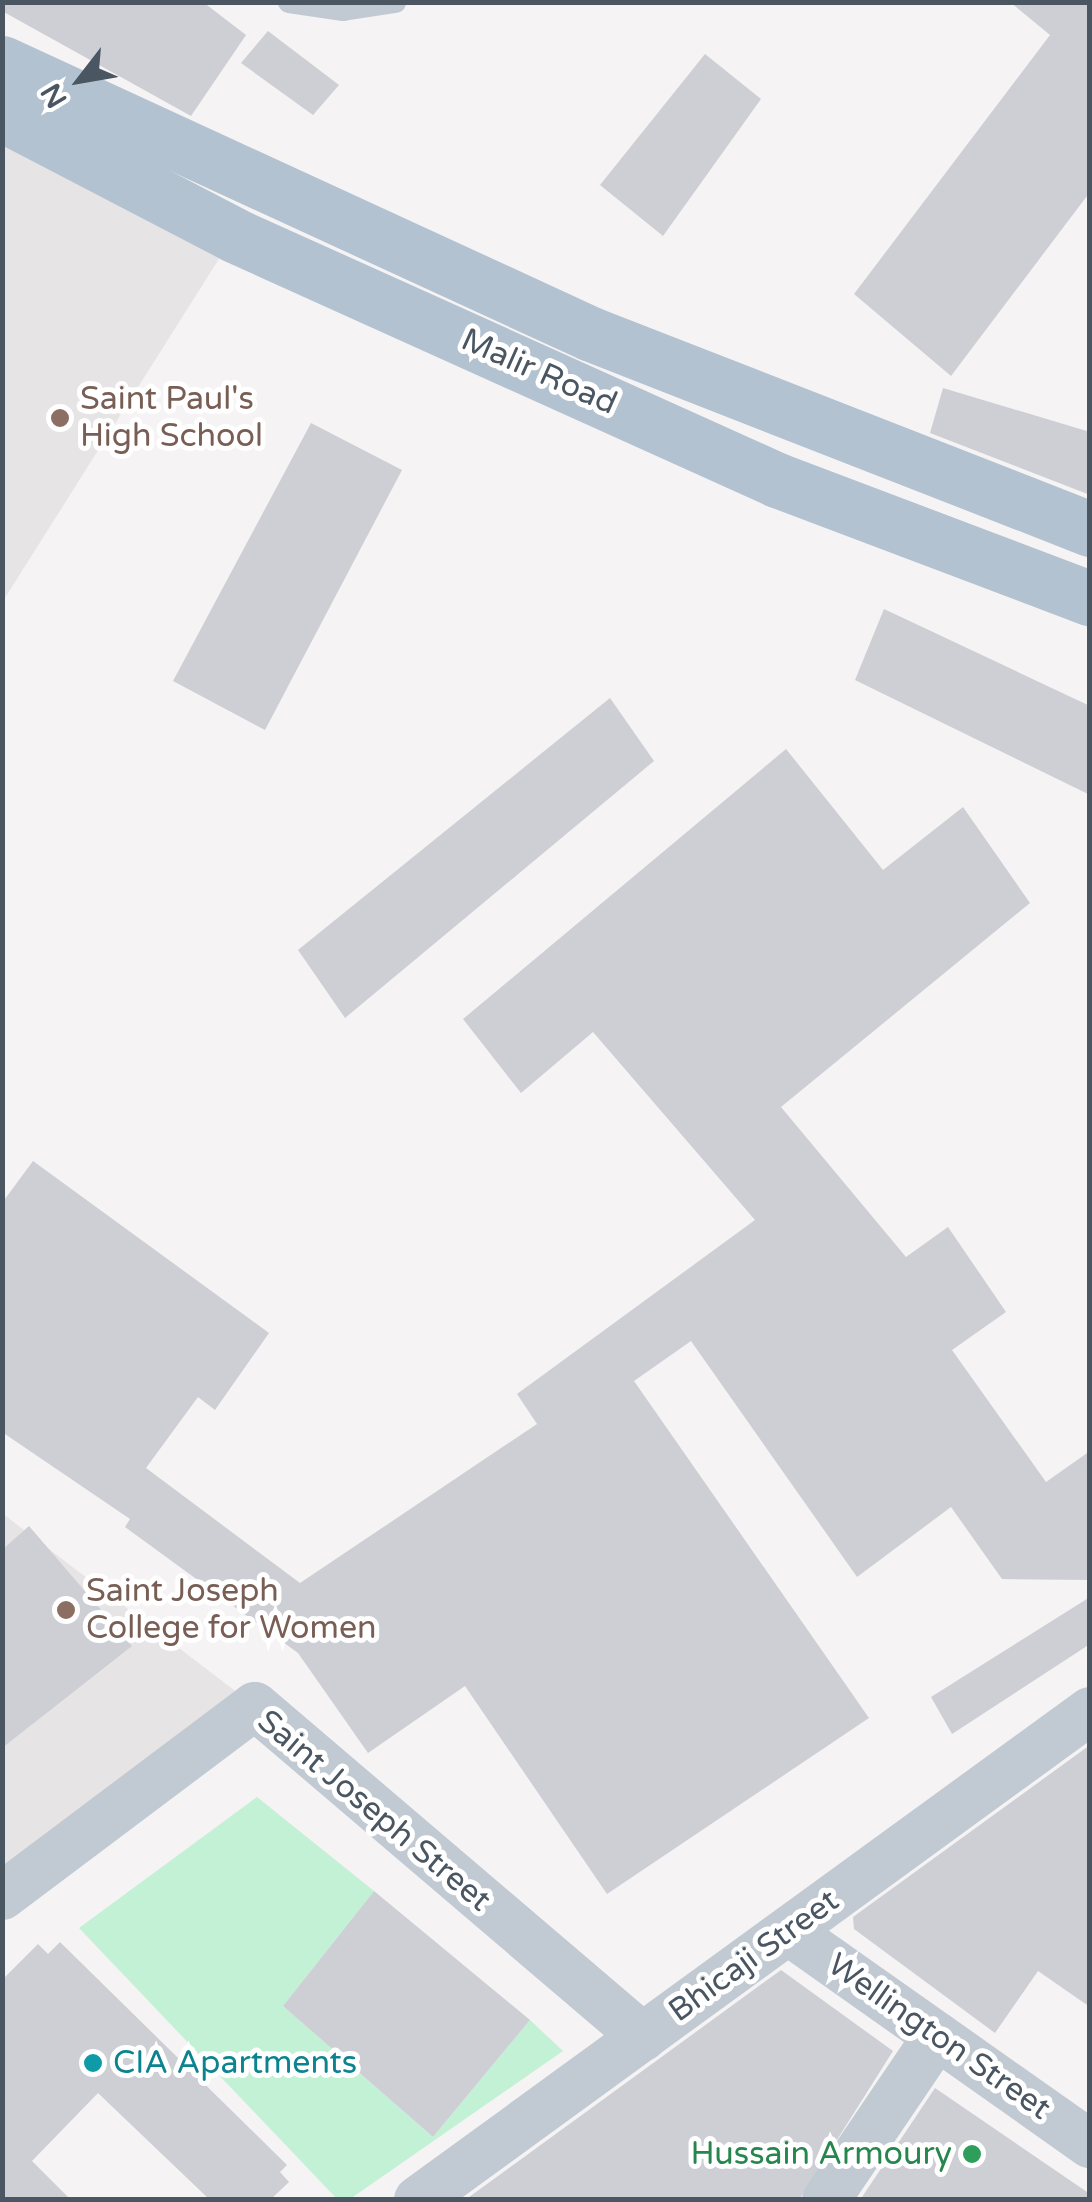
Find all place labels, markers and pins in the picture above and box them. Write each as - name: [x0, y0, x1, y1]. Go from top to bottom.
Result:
- place label: Saint Paul's High School: [80, 381, 263, 456]
- marker: Saint Paul's High School: [49, 407, 71, 429]
- place label: Saint Joseph College for Women: [86, 1573, 377, 1648]
- marker: Saint Joseph College for Women: [55, 1599, 77, 1621]
- place label: CIA Apartments: [113, 2044, 357, 2082]
- marker: CIA Apartments: [82, 2052, 104, 2074]
- place label: Hussain Armoury: [691, 2135, 952, 2173]
- marker: Hussain Armoury: [961, 2143, 983, 2165]

